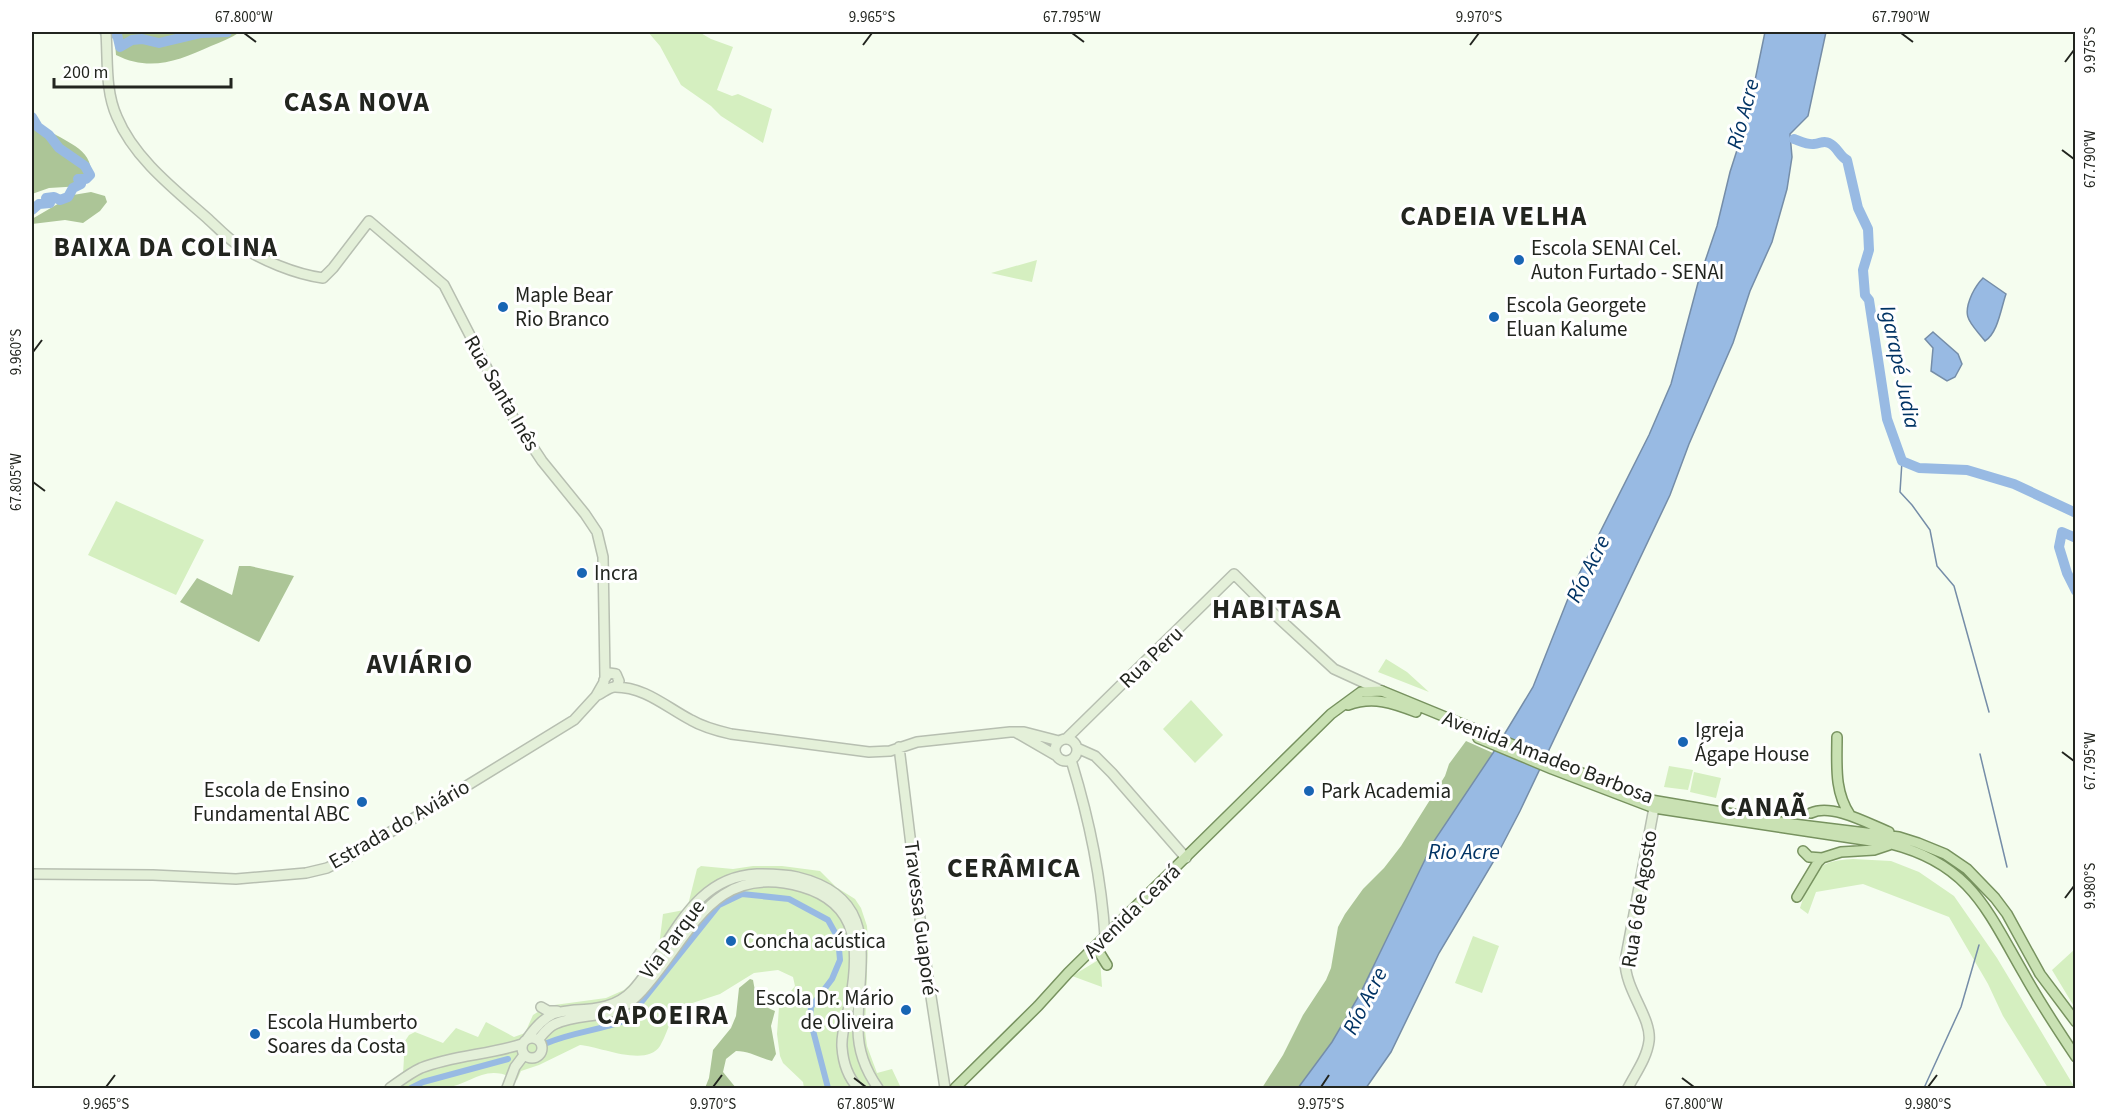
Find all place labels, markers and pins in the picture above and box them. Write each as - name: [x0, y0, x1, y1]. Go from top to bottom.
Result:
- place label: Escola SENAI Cel. Auton Furtado - SENAI: [1531, 233, 1724, 287]
- marker: Escola SENAI Cel. Auton Furtado - SENAI: [1512, 253, 1526, 267]
- place label: Maple Bear Rio Branco: [515, 280, 614, 334]
- place label: Escola Georgete Eluan Kalume: [1506, 290, 1646, 344]
- marker: Maple Bear Rio Branco: [496, 300, 510, 314]
- marker: Escola Georgete Eluan Kalume: [1487, 310, 1501, 324]
- place label: Incra: [594, 558, 638, 588]
- marker: Incra: [575, 566, 589, 580]
- place label: Igreja Ágape House: [1695, 715, 1809, 769]
- marker: Igreja Ágape House: [1676, 735, 1690, 749]
- place label: Escola de Ensino Fundamental ABC: [193, 775, 350, 829]
- place label: Park Academia: [1321, 776, 1451, 806]
- marker: Park Academia: [1302, 784, 1316, 798]
- marker: Escola de Ensino Fundamental ABC: [355, 795, 369, 809]
- place label: Concha acústica: [743, 926, 886, 956]
- marker: Concha acústica: [724, 934, 738, 948]
- place label: Escola Dr. Mário de Oliveira: [755, 983, 894, 1037]
- marker: Escola Dr. Mário de Oliveira: [899, 1003, 913, 1017]
- place label: Escola Humberto Soares da Costa: [267, 1007, 418, 1061]
- marker: Escola Humberto Soares da Costa: [248, 1027, 262, 1041]

